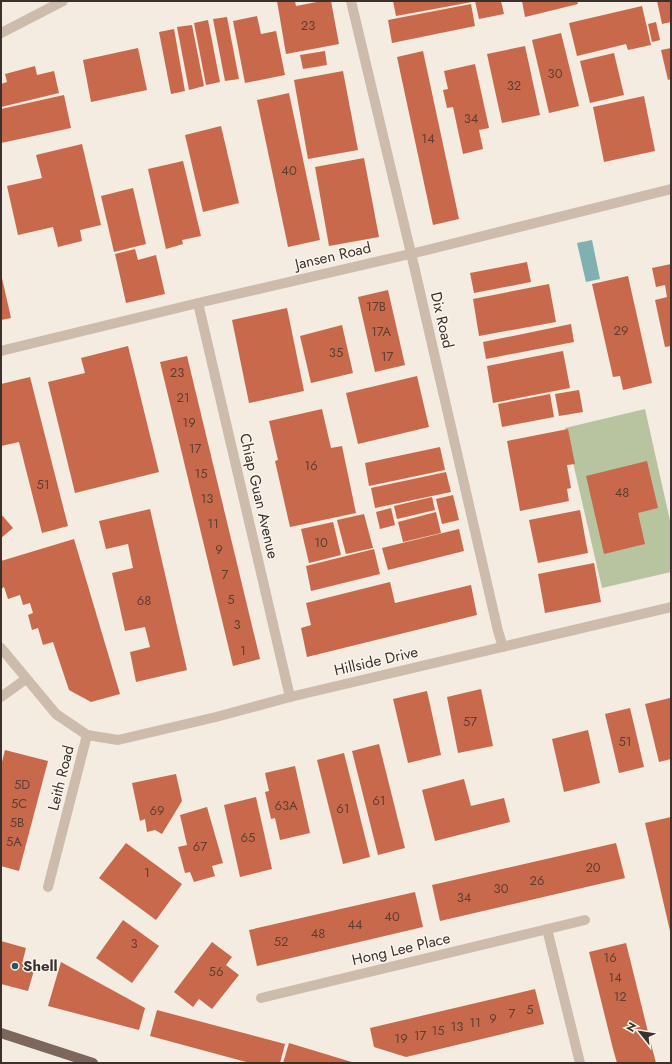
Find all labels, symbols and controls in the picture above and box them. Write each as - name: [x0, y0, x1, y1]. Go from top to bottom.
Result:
- house number: 23: [301, 16, 315, 35]
- house number: 30: [548, 64, 563, 83]
- house number: 32: [507, 76, 521, 95]
- house number: 34: [464, 109, 479, 128]
- house number: 14: [421, 129, 435, 148]
- house number: 40: [281, 161, 297, 180]
- street label: Jansen Road: [291, 237, 373, 276]
- street label: Dix Road: [425, 290, 459, 350]
- house number: 17B: [366, 297, 386, 316]
- house number: 29: [614, 321, 628, 340]
- house number: 17A: [371, 322, 391, 341]
- house number: 35: [329, 343, 343, 362]
- house number: 17: [381, 347, 394, 366]
- house number: 23: [170, 363, 184, 382]
- house number: 21: [176, 388, 190, 407]
- house number: 19: [182, 413, 196, 432]
- street label: Chiap Guan Avenue: [234, 431, 284, 561]
- house number: 17: [189, 439, 202, 458]
- house number: 16: [304, 456, 318, 475]
- house number: 15: [194, 464, 208, 483]
- house number: 51: [36, 475, 50, 494]
- house number: 48: [615, 483, 629, 502]
- house number: 13: [201, 489, 213, 508]
- house number: 11: [207, 514, 219, 533]
- house number: 10: [314, 533, 328, 552]
- house number: 9: [215, 540, 223, 559]
- house number: 7: [222, 565, 229, 584]
- house number: 5: [227, 590, 235, 609]
- house number: 68: [137, 591, 151, 610]
- house number: 3: [233, 615, 241, 634]
- house number: 1: [240, 641, 246, 660]
- street label: Hillside Drive: [332, 641, 420, 681]
- house number: 57: [463, 712, 477, 731]
- house number: 51: [618, 732, 632, 751]
- street label: Leith Road: [42, 743, 80, 813]
- house number: 5D: [14, 775, 30, 794]
- house number: 61: [372, 791, 386, 810]
- house number: 5C: [11, 794, 27, 813]
- house number: 63A: [275, 796, 298, 815]
- house number: 61: [336, 799, 350, 818]
- house number: 69: [150, 801, 164, 820]
- house number: 5B: [10, 813, 24, 832]
- house number: 65: [241, 828, 255, 847]
- house number: 5A: [6, 832, 22, 851]
- house number: 67: [193, 837, 207, 856]
- house number: 20: [585, 858, 601, 877]
- house number: 1: [144, 863, 150, 882]
- house number: 26: [530, 871, 544, 890]
- house number: 30: [494, 879, 509, 898]
- house number: 34: [457, 888, 472, 907]
- house number: 40: [384, 907, 400, 926]
- house number: 44: [347, 915, 363, 934]
- house number: 48: [311, 924, 325, 943]
- street label: Hong Lee Place: [350, 927, 453, 971]
- house number: 52: [274, 932, 288, 951]
- house number: 3: [130, 934, 138, 953]
- house number: 16: [603, 948, 617, 967]
- place label: Shell: [23, 955, 58, 977]
- marker: Shell: [10, 961, 20, 971]
- house number: 56: [209, 962, 223, 981]
- house number: 14: [608, 968, 622, 987]
- house number: 12: [613, 987, 627, 1006]
- house number: 5: [526, 1000, 534, 1019]
- house number: 7: [509, 1004, 516, 1023]
- house number: 9: [489, 1009, 497, 1028]
- north arrow: [620, 1012, 660, 1052]
- house number: 11: [469, 1013, 481, 1032]
- house number: 13: [451, 1017, 463, 1036]
- text: N: [622, 1019, 640, 1035]
- house number: 15: [431, 1021, 445, 1040]
- house number: 17: [414, 1026, 427, 1045]
- house number: 19: [394, 1029, 408, 1048]

